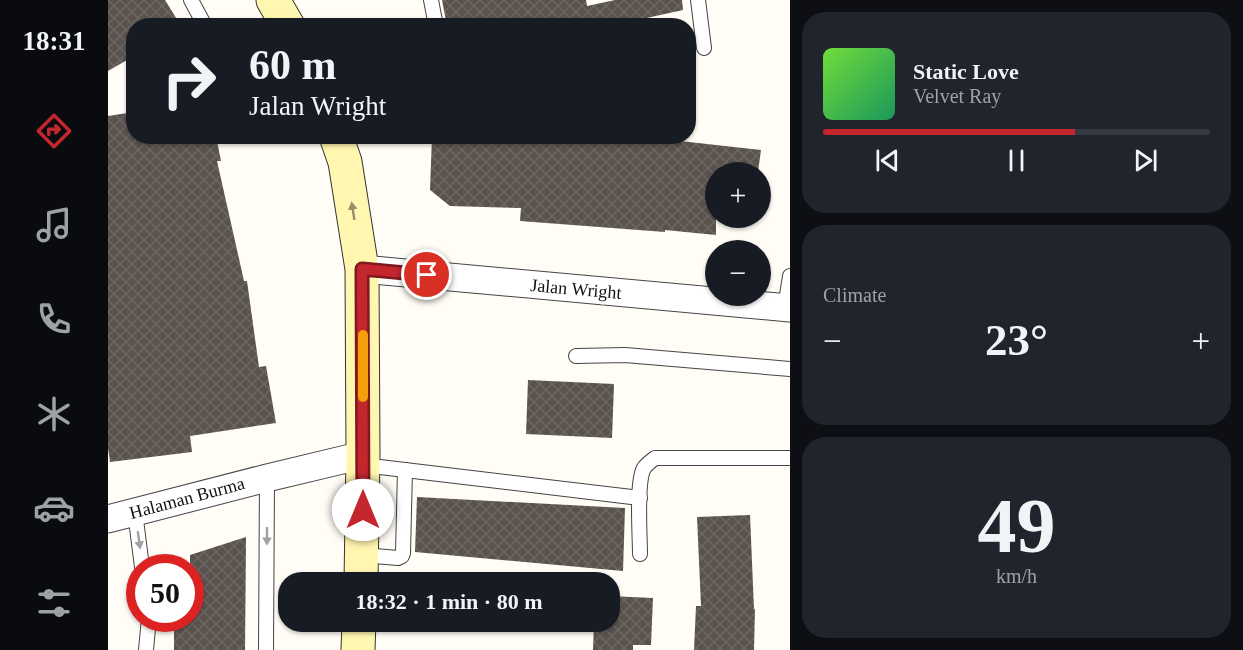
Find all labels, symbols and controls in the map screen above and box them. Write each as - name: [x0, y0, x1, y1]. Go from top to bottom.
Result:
- text: 18:31: [23, 26, 86, 56]
- icon: right: [150, 42, 228, 120]
- text: 60 m: [249, 42, 337, 88]
- text: Static Love: [913, 59, 1019, 84]
- text: Velvet Ray: [913, 85, 1001, 107]
- text: Jalan Wright: [249, 91, 386, 121]
- icon: directions: [33, 110, 75, 152]
- icon: previous: [871, 144, 904, 177]
- icon: pause: [1000, 144, 1033, 177]
- icon: next: [1129, 144, 1162, 177]
- map controls: [705, 162, 771, 306]
- button: +: [705, 162, 771, 228]
- one-way arrow: [349, 202, 358, 221]
- icon: music: [33, 204, 75, 246]
- button: −: [705, 240, 771, 306]
- pin: [401, 249, 452, 300]
- icon: arrive: [410, 258, 443, 291]
- street label: Jalan Wright: [530, 275, 622, 303]
- text: Climate: [823, 284, 886, 306]
- icon: phone: [33, 298, 75, 340]
- text: 23°: [985, 315, 1048, 365]
- text: −: [823, 323, 842, 359]
- text: +: [1191, 323, 1210, 359]
- icon: climate: [33, 393, 75, 435]
- street label: Halaman Burma: [127, 473, 247, 523]
- position arrow: [331, 478, 395, 542]
- text: 49: [978, 482, 1056, 569]
- icon: car: [33, 487, 75, 529]
- one-way arrow: [262, 527, 272, 546]
- one-way arrow: [134, 530, 143, 549]
- speed limit sign: 50: [126, 554, 204, 632]
- text: km/h: [996, 565, 1037, 587]
- icon: filters: [33, 582, 75, 624]
- text: 18:32 · 1 min · 80 m: [356, 589, 543, 614]

